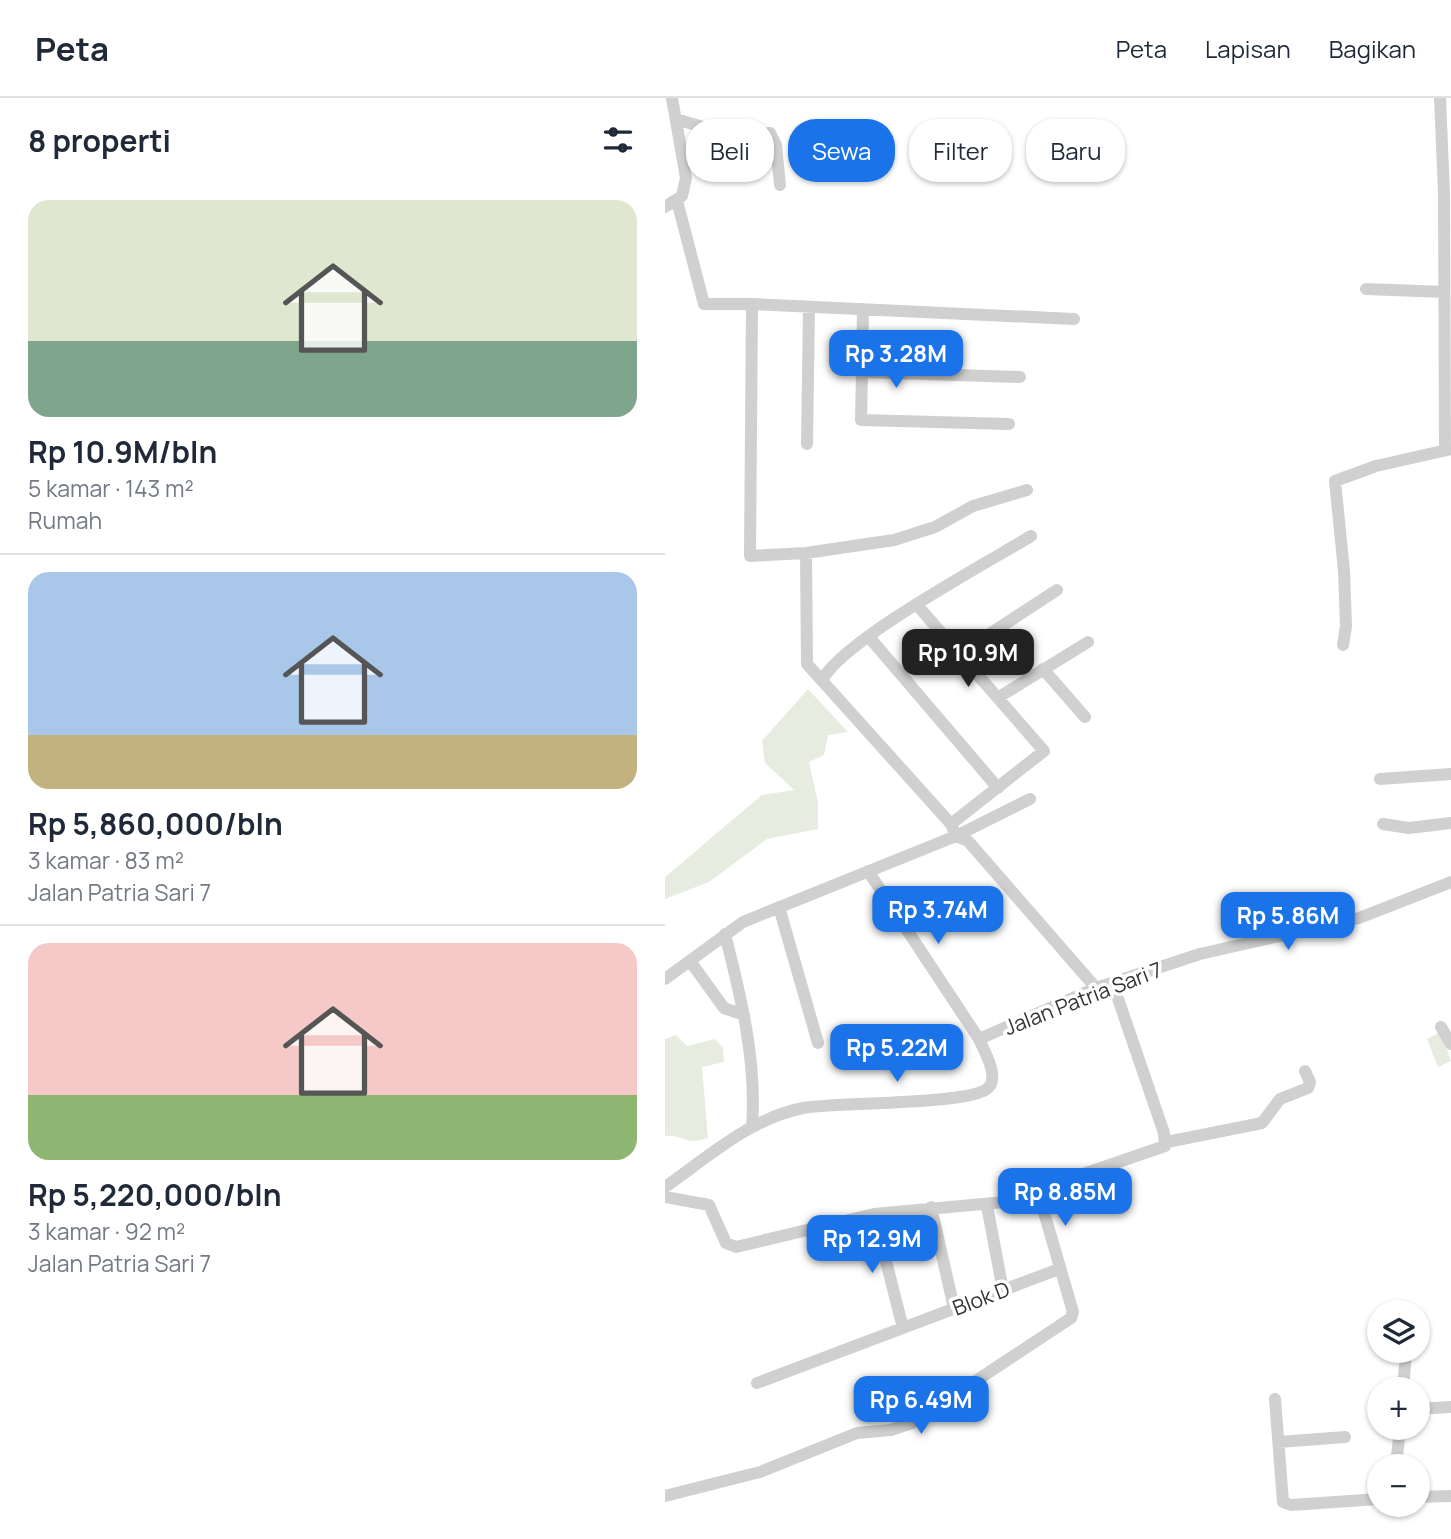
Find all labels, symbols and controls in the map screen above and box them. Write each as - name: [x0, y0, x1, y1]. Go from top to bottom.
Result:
- text: Peta: [35, 26, 109, 71]
- text: Peta: [1116, 32, 1167, 65]
- text: Lapisan: [1205, 32, 1291, 65]
- text: Bagikan: [1329, 32, 1416, 65]
- chip: Beli: [686, 119, 774, 182]
- chip: Sewa: [788, 119, 895, 182]
- chip: Filter: [909, 119, 1012, 182]
- chip: Baru: [1026, 119, 1125, 182]
- text: 8 properti: [28, 120, 171, 161]
- icon: filters: [599, 121, 637, 159]
- icon: home: [270, 245, 396, 371]
- pin: Rp 3.28M: [824, 330, 968, 390]
- text: Rp 3.28M: [845, 337, 947, 369]
- text: Rp 10.9M/bln: [28, 431, 217, 472]
- text: 5 kamar · 143 m²: [28, 472, 194, 504]
- text: Rumah: [28, 504, 102, 536]
- icon: home: [270, 617, 396, 743]
- pin: Rp 10.9M: [896, 630, 1040, 689]
- text: Rp 10.9M: [918, 636, 1018, 668]
- text: Rp 5,860,000/bln: [28, 803, 283, 844]
- text: 3 kamar · 83 m²: [28, 844, 184, 876]
- text: Jalan Patria Sari 7: [28, 876, 211, 908]
- pin: Rp 3.74M: [866, 886, 1010, 946]
- pin: Rp 5.86M: [1216, 892, 1360, 952]
- text: Rp 3.74M: [888, 893, 988, 925]
- text: Rp 5.86M: [1237, 899, 1339, 931]
- street label: Jalan Patria Sari 7: [1000, 955, 1166, 1041]
- icon: home: [270, 988, 396, 1114]
- pin: Rp 5.22M: [825, 1024, 969, 1084]
- text: Rp 5.22M: [846, 1031, 948, 1063]
- pin: Rp 8.85M: [993, 1168, 1137, 1228]
- text: Rp 5,220,000/bln: [28, 1174, 281, 1215]
- text: Rp 8.85M: [1014, 1175, 1116, 1207]
- text: 3 kamar · 92 m²: [28, 1215, 185, 1247]
- pin: Rp 12.9M: [800, 1216, 944, 1275]
- text: Rp 12.9M: [823, 1222, 921, 1254]
- text: Jalan Patria Sari 7: [28, 1247, 211, 1279]
- street label: Blok D: [948, 1274, 1014, 1322]
- map controls: [1367, 1300, 1430, 1517]
- button: layers: [1367, 1300, 1430, 1363]
- pin: Rp 6.49M: [849, 1376, 993, 1436]
- button: +: [1367, 1377, 1430, 1440]
- text: Rp 6.49M: [870, 1383, 972, 1415]
- button: −: [1367, 1454, 1430, 1517]

